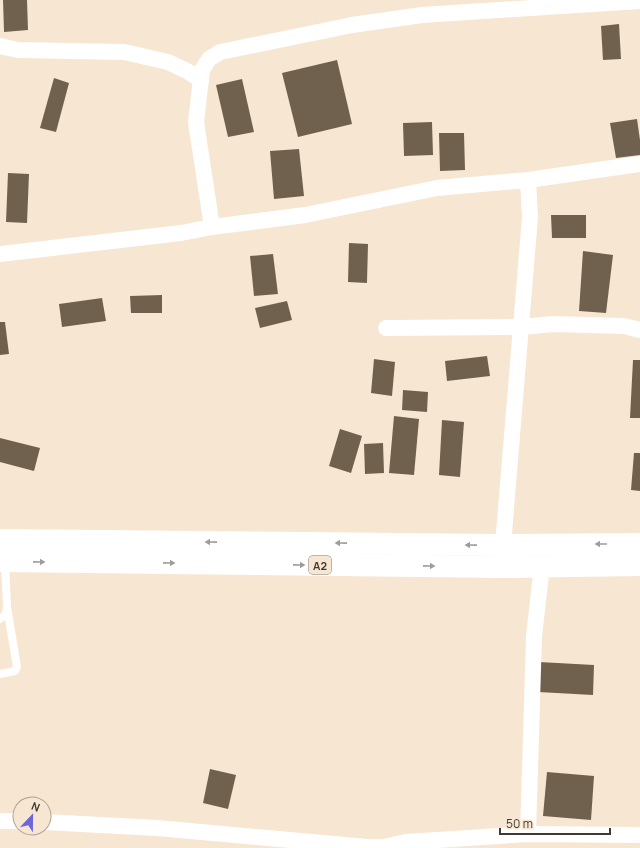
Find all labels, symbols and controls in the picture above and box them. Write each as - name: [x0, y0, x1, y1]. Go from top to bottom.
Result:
- one-way arrow: [204, 539, 217, 545]
- one-way arrow: [334, 540, 347, 546]
- one-way arrow: [594, 541, 607, 547]
- one-way arrow: [464, 542, 477, 548]
- road number: A2: [309, 556, 331, 574]
- one-way arrow: [33, 559, 46, 565]
- one-way arrow: [163, 560, 176, 566]
- one-way arrow: [293, 561, 305, 568]
- one-way arrow: [423, 563, 436, 569]
- north arrow: [12, 796, 52, 836]
- text: N: [29, 798, 42, 815]
- scale bar: [500, 810, 610, 836]
- text: 50 m: [506, 815, 533, 832]

